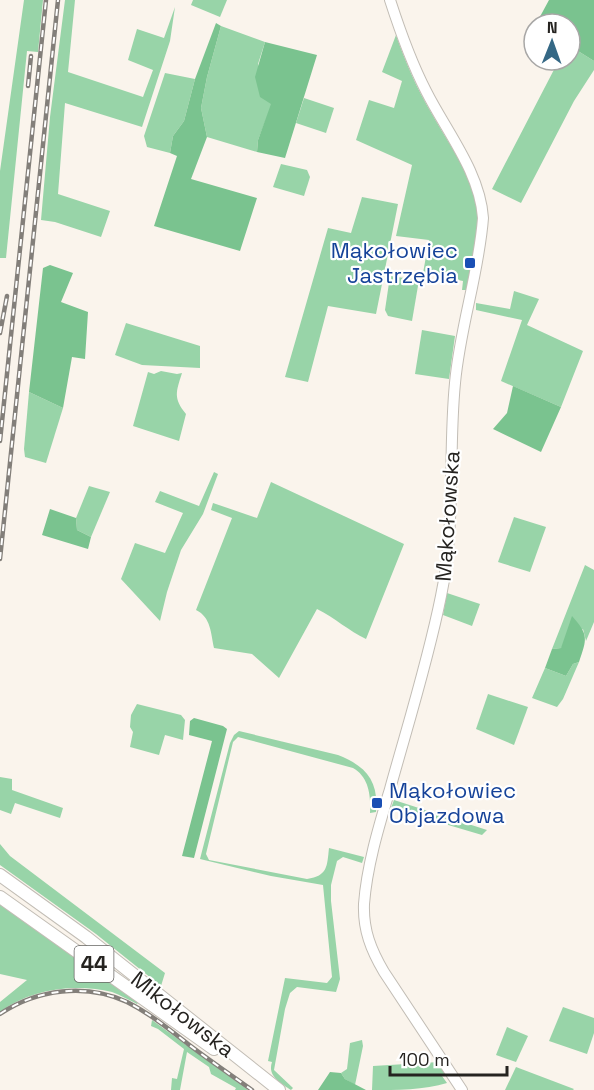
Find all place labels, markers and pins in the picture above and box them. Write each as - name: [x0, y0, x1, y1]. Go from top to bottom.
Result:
- place label: Mąkołowiec Jastrzębia: [331, 236, 458, 289]
- marker: Mąkołowiec Jastrzębia: [463, 256, 477, 270]
- place label: Mąkołowiec Objazdowa: [389, 776, 516, 829]
- marker: Mąkołowiec Objazdowa: [370, 796, 384, 810]

